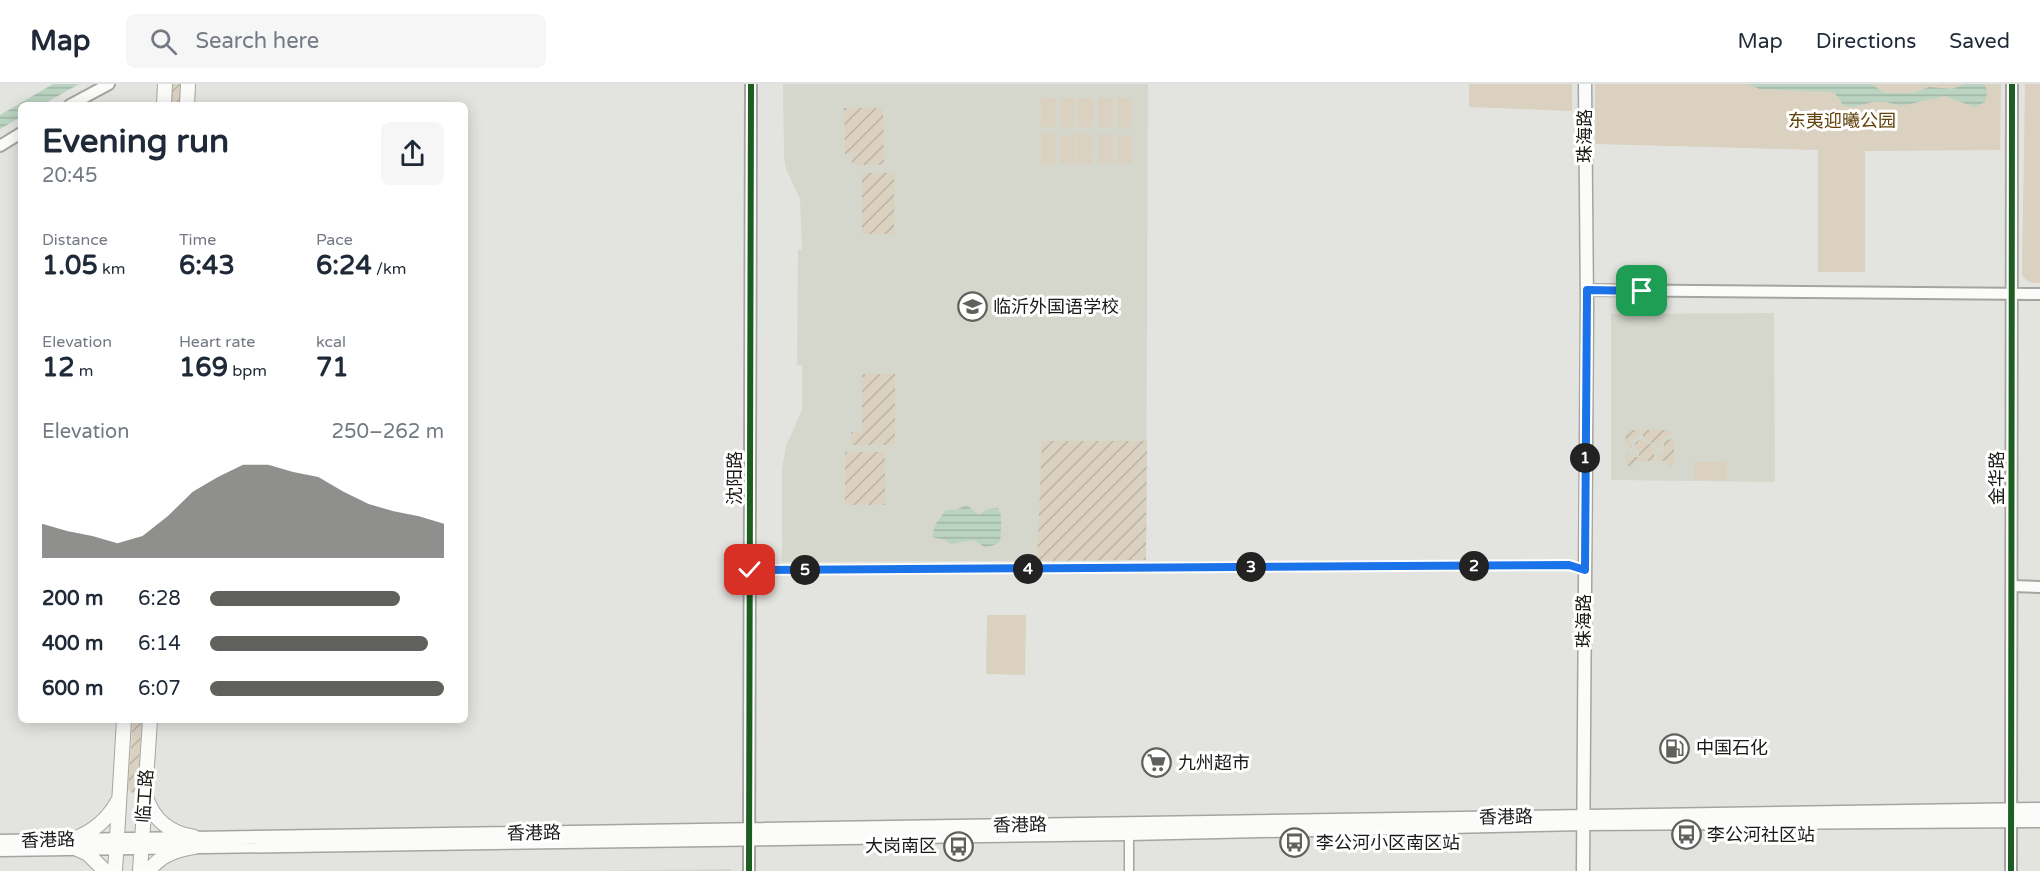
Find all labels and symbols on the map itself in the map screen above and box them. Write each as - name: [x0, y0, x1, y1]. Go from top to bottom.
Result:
- street label: 珠海路: [1574, 109, 1596, 163]
- park label: 东夷迎曦公园: [1788, 110, 1896, 132]
- pin: [1616, 265, 1667, 316]
- school or university icon: 临沂外国语学校: [956, 291, 988, 323]
- place label: 临沂外国语学校: [993, 296, 1119, 318]
- pin: 1: [1570, 443, 1600, 473]
- street label: 沈阳路: [724, 451, 746, 505]
- street label: 金华路: [1986, 451, 2008, 505]
- pin: [724, 544, 775, 595]
- pin: 2: [1459, 551, 1489, 581]
- pin: 3: [1236, 552, 1266, 582]
- pin: 4: [1013, 554, 1043, 584]
- pin: 5: [790, 555, 820, 585]
- street label: 珠海路: [1573, 594, 1595, 648]
- fuel station icon: 中国石化: [1659, 732, 1691, 764]
- place label: 中国石化: [1696, 737, 1768, 759]
- supermarket icon: 九州超市: [1141, 747, 1173, 779]
- place label: 九州超市: [1178, 752, 1250, 774]
- street label: 临工路: [132, 768, 158, 824]
- street label: 香港路: [1479, 806, 1533, 828]
- street label: 香港路: [993, 814, 1047, 836]
- bus stop icon: 李公河社区站: [1670, 819, 1702, 851]
- street label: 香港路: [507, 822, 561, 844]
- place label: 李公河社区站: [1707, 824, 1815, 846]
- bus stop icon: 李公河小区南区站: [1279, 827, 1311, 859]
- street label: 香港路: [21, 828, 75, 852]
- bus stop icon: 大岗南区: [942, 830, 974, 862]
- place label: 李公河小区南区站: [1316, 832, 1460, 854]
- place label: 大岗南区: [865, 835, 937, 857]

